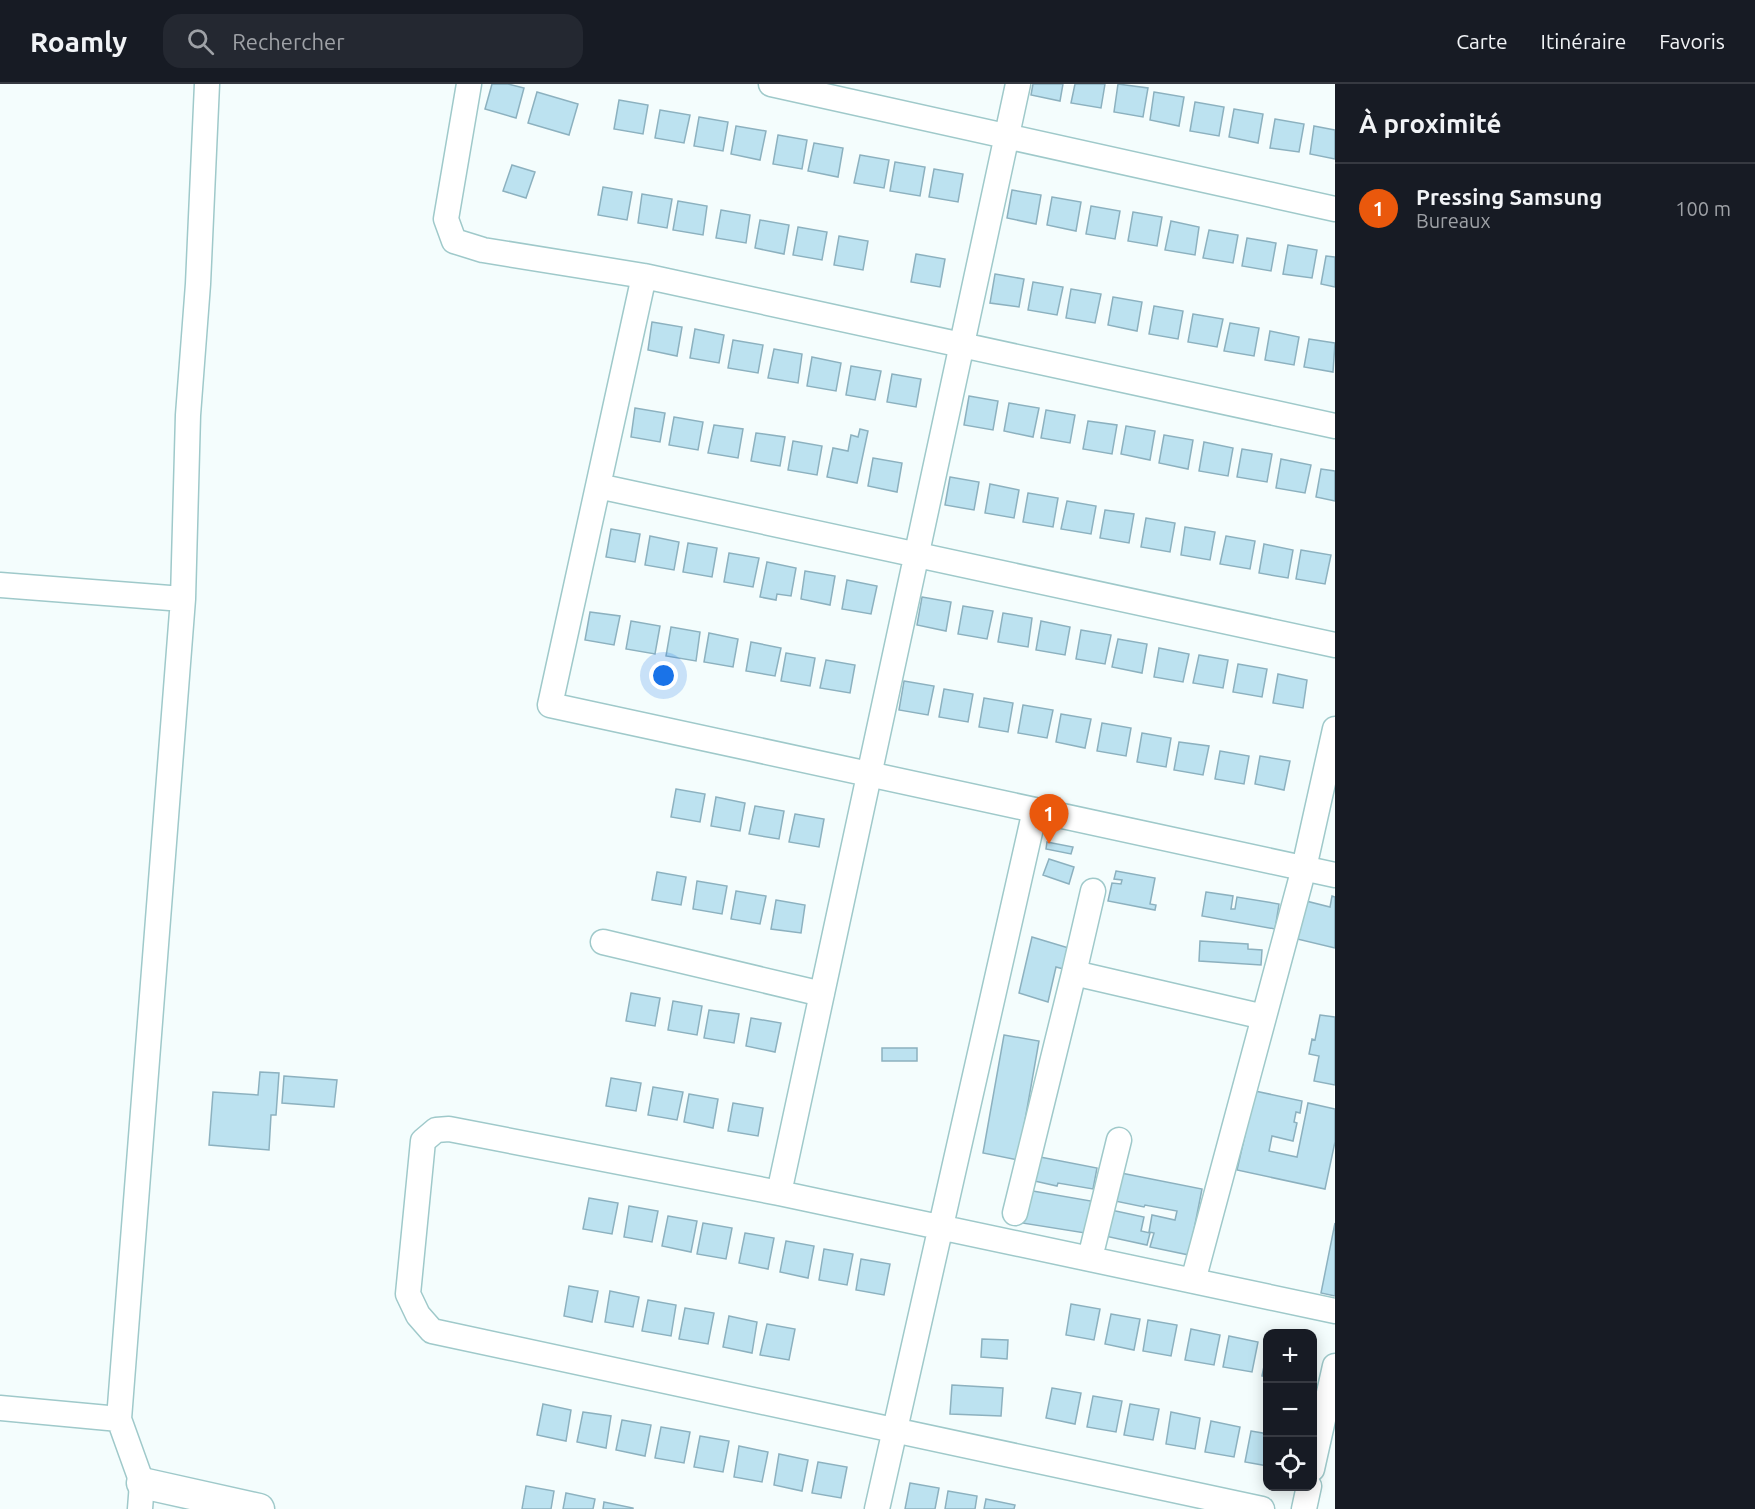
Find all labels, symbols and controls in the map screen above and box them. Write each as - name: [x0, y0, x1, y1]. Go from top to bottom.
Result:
- search box: [163, 14, 583, 68]
- icon: search: [184, 25, 217, 58]
- text: Roamly: [30, 26, 127, 57]
- text: Rechercher: [232, 29, 344, 54]
- text: Carte: [1456, 29, 1508, 53]
- text: Itinéraire: [1541, 29, 1626, 53]
- text: Favoris: [1659, 29, 1725, 53]
- text: À proximité: [1359, 109, 1501, 138]
- text: Pressing Samsung: [1416, 184, 1602, 209]
- text: 1: [1373, 197, 1384, 220]
- text: 100 m: [1675, 197, 1731, 220]
- text: Bureaux: [1416, 209, 1491, 232]
- your location: [649, 661, 678, 690]
- pin: 1: [1030, 794, 1068, 844]
- map controls: [1263, 1329, 1317, 1491]
- button: +: [1263, 1329, 1317, 1383]
- button: −: [1263, 1383, 1317, 1437]
- button: locate: [1263, 1437, 1317, 1491]

